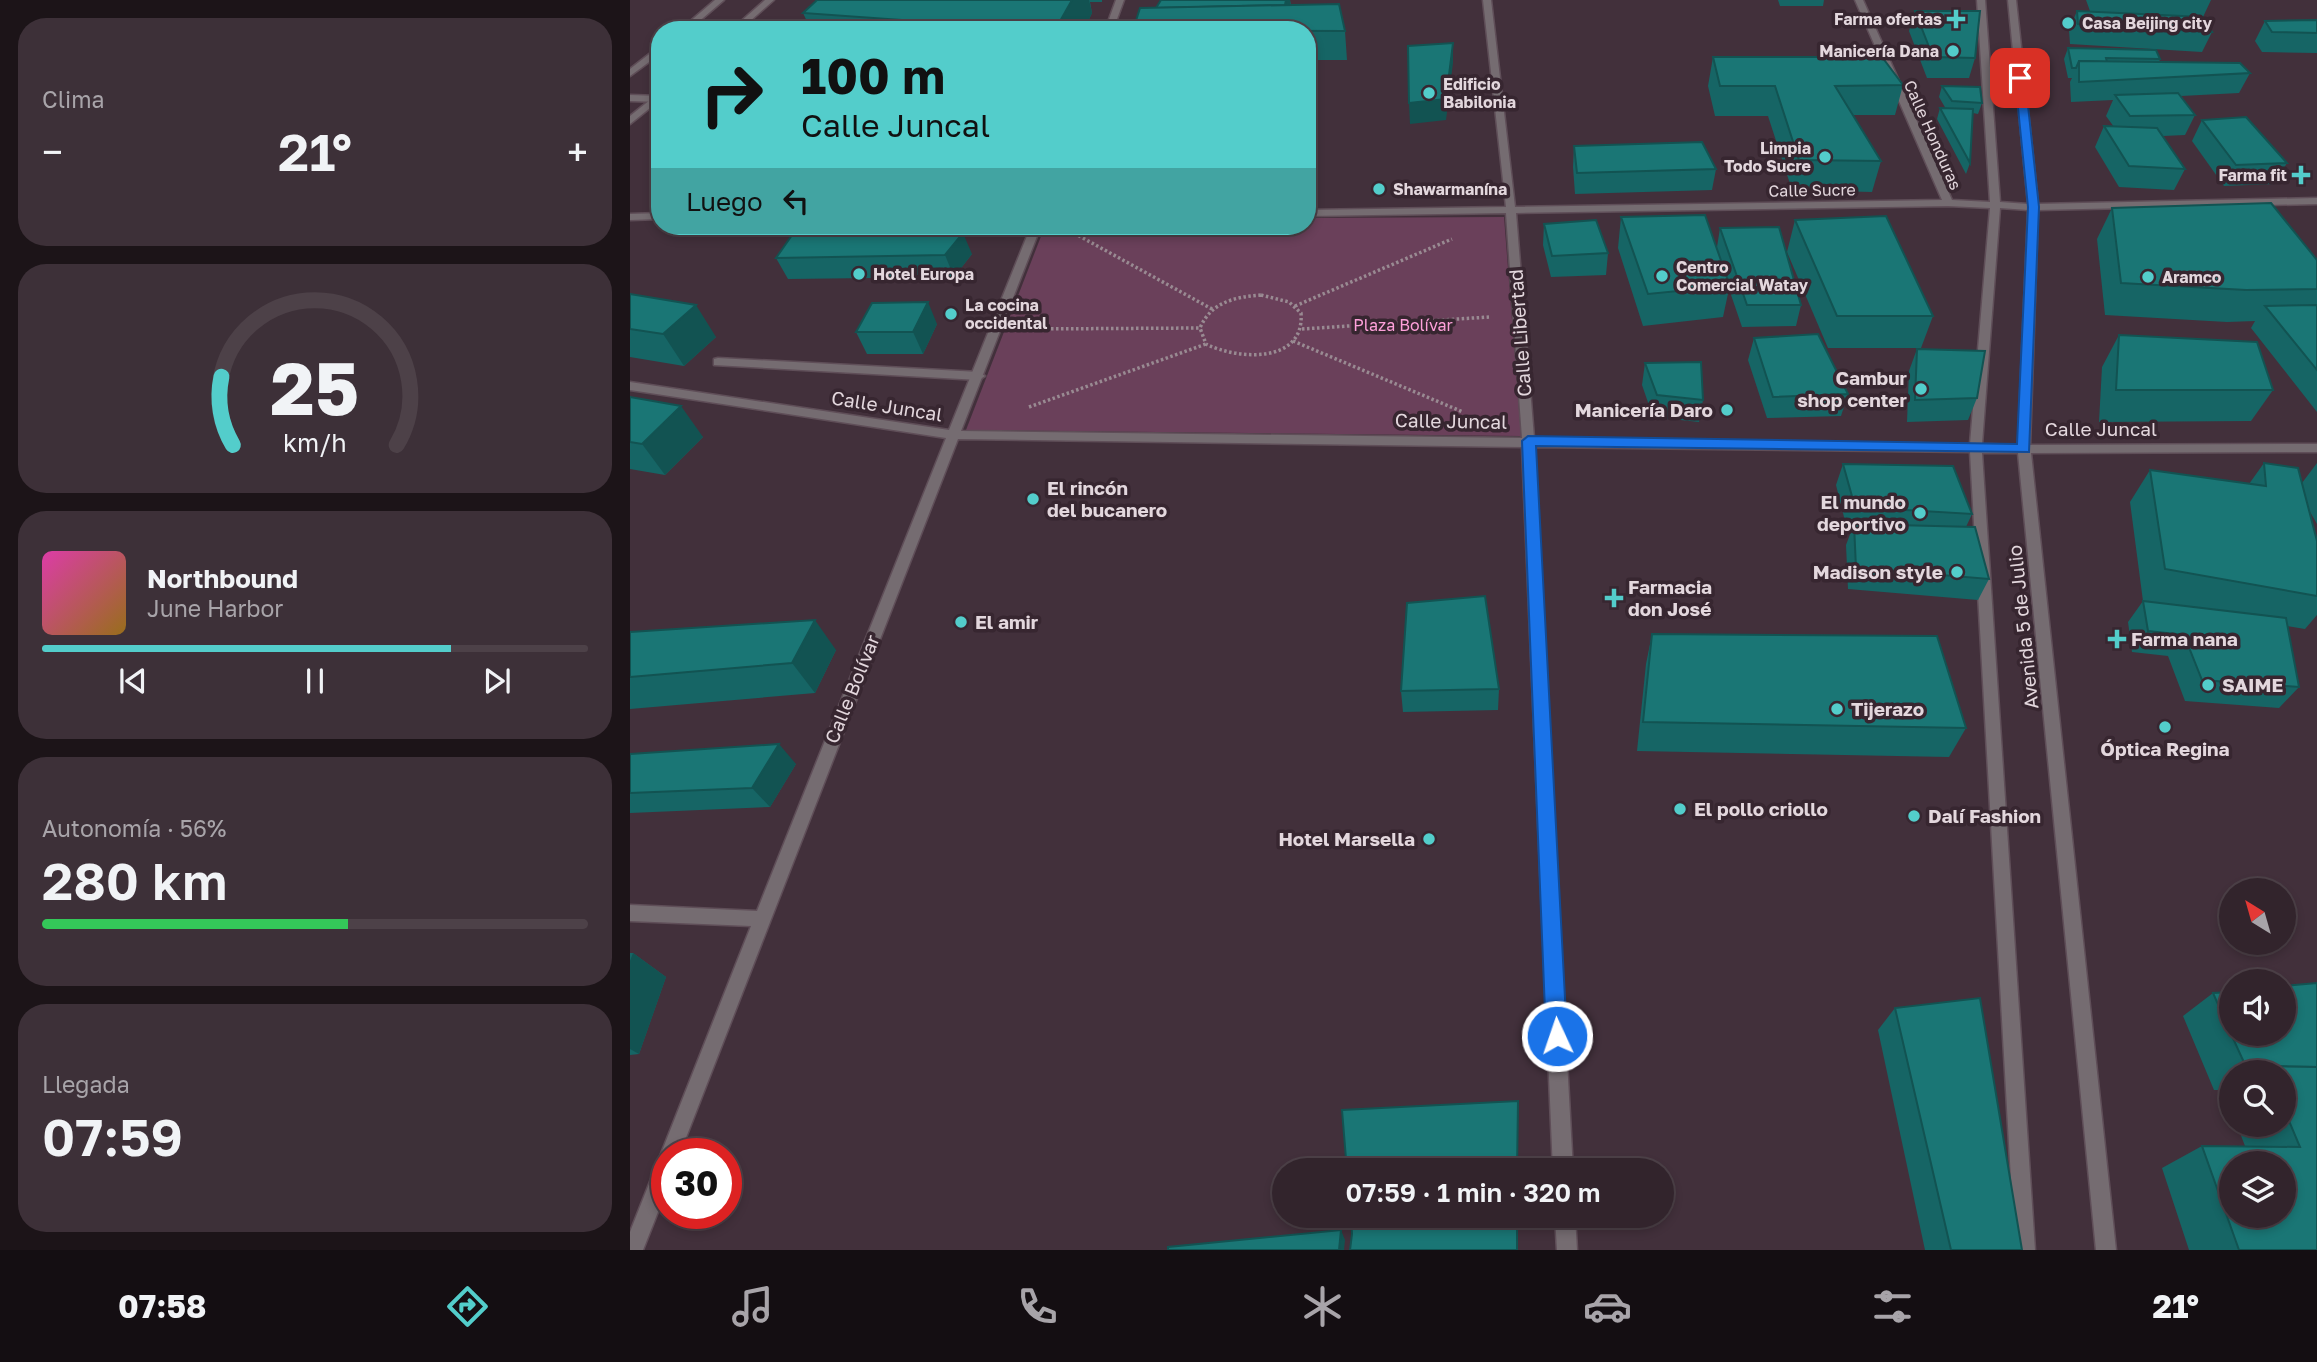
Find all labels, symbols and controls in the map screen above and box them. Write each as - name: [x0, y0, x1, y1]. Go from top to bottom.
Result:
- place label: Farma ofertas: [1834, 9, 1942, 29]
- marker: Farma ofertas: [1948, 11, 1964, 27]
- place label: Casa Beijing city: [2082, 13, 2212, 33]
- marker: Casa Beijing city: [2060, 15, 2076, 31]
- place label: Manicería Dana: [1819, 41, 1939, 61]
- marker: Manicería Dana: [1945, 43, 1961, 59]
- text: 100 m: [801, 46, 945, 105]
- pin: [1990, 48, 2050, 108]
- icon: right: [686, 49, 777, 140]
- icon: arrive: [2001, 59, 2039, 97]
- place label: Edificio Babilonia: [1443, 74, 1516, 112]
- street label: Calle Honduras: [1900, 77, 1966, 193]
- text: Clima: [42, 85, 105, 113]
- marker: Edificio Babilonia: [1421, 85, 1437, 101]
- text: Calle Juncal: [801, 106, 990, 144]
- text: 21°: [278, 120, 352, 182]
- text: −: [42, 129, 63, 174]
- text: +: [567, 129, 588, 174]
- place label: Limpia Todo Sucre: [1724, 138, 1811, 176]
- marker: Limpia Todo Sucre: [1817, 149, 1833, 165]
- place label: Farma fit: [2218, 165, 2287, 185]
- marker: Farma fit: [2293, 167, 2309, 183]
- place label: Shawarmanína: [1393, 179, 1507, 199]
- street label: Calle Sucre: [1768, 179, 1856, 201]
- marker: Shawarmanína: [1371, 181, 1387, 197]
- icon: left: [777, 182, 815, 220]
- text: Luego: [686, 186, 763, 217]
- place label: Centro Comercial Watay: [1676, 257, 1809, 295]
- place label: Hotel Europa: [873, 264, 974, 284]
- marker: Hotel Europa: [851, 266, 867, 282]
- place label: Aramco: [2162, 267, 2222, 287]
- street label: Calle Libertad: [1504, 268, 1535, 398]
- marker: Centro Comercial Watay: [1654, 268, 1670, 284]
- marker: Aramco: [2140, 269, 2156, 285]
- place label: La cocina occidental: [965, 295, 1048, 333]
- marker: La cocina occidental: [943, 306, 959, 322]
- park label: Plaza Bolívar: [1353, 315, 1453, 335]
- text: 25: [271, 344, 359, 431]
- place label: Cambur shop center: [1797, 366, 1908, 411]
- marker: Cambur shop center: [1913, 381, 1929, 397]
- street label: Calle Juncal: [830, 385, 944, 426]
- place label: Manicería Daro: [1575, 398, 1713, 421]
- marker: Manicería Daro: [1719, 402, 1735, 418]
- street label: Calle Juncal: [1395, 408, 1507, 433]
- street label: Calle Juncal: [2045, 417, 2157, 440]
- text: km/h: [283, 426, 347, 457]
- place label: El rincón del bucanero: [1047, 476, 1167, 521]
- place label: El mundo deportivo: [1817, 490, 1906, 535]
- marker: El rincón del bucanero: [1025, 491, 1041, 507]
- marker: El mundo deportivo: [1912, 505, 1928, 521]
- street label: Avenida 5 de Julio: [2002, 544, 2043, 710]
- place label: Madison style: [1813, 560, 1943, 583]
- text: Northbound: [147, 563, 298, 594]
- marker: Madison style: [1949, 564, 1965, 580]
- place label: Farmacia don José: [1628, 575, 1712, 620]
- marker: Farmacia don José: [1606, 590, 1622, 606]
- text: June Harbor: [147, 594, 283, 622]
- place label: El amir: [975, 610, 1039, 633]
- marker: El amir: [953, 614, 969, 630]
- place label: Farma nana: [2131, 627, 2238, 650]
- street label: Calle Bolívar: [819, 631, 884, 746]
- marker: Farma nana: [2109, 631, 2125, 647]
- icon: previous: [114, 662, 152, 700]
- icon: pause: [296, 662, 334, 700]
- icon: next: [478, 662, 516, 700]
- place label: SAIME: [2222, 673, 2283, 696]
- marker: SAIME: [2200, 677, 2216, 693]
- place label: Tijerazo: [1851, 697, 1924, 720]
- marker: Tijerazo: [1829, 701, 1845, 717]
- marker: Óptica Regina: [2157, 719, 2173, 735]
- place label: Óptica Regina: [2100, 737, 2230, 760]
- place label: El pollo criollo: [1694, 797, 1828, 820]
- marker: El pollo criollo: [1672, 801, 1688, 817]
- place label: Dalí Fashion: [1928, 804, 2041, 827]
- marker: Dalí Fashion: [1906, 808, 1922, 824]
- text: Autonomía · 56%: [42, 814, 226, 842]
- place label: Hotel Marsella: [1278, 827, 1415, 850]
- marker: Hotel Marsella: [1421, 831, 1437, 847]
- text: 280 km: [42, 849, 227, 911]
- north arrow: [2219, 878, 2296, 956]
- map controls: [2219, 878, 2296, 1228]
- button: sound: [2219, 969, 2296, 1046]
- position arrow: [1520, 999, 1594, 1073]
- button: search: [2219, 1060, 2296, 1137]
- text: Llegada: [42, 1070, 130, 1098]
- text: 07:59: [42, 1105, 183, 1167]
- speed limit sign: 30: [651, 1138, 742, 1229]
- button: layers: [2219, 1151, 2296, 1228]
- text: 07:59 · 1 min · 320 m: [1346, 1177, 1600, 1208]
- icon: directions: [443, 1282, 492, 1331]
- icon: music: [728, 1282, 777, 1331]
- icon: phone: [1013, 1282, 1062, 1331]
- icon: climate: [1298, 1282, 1347, 1331]
- icon: car: [1583, 1282, 1632, 1331]
- icon: filters: [1868, 1282, 1917, 1331]
- text: 07:58: [118, 1287, 206, 1325]
- text: 21°: [2153, 1287, 2199, 1325]

